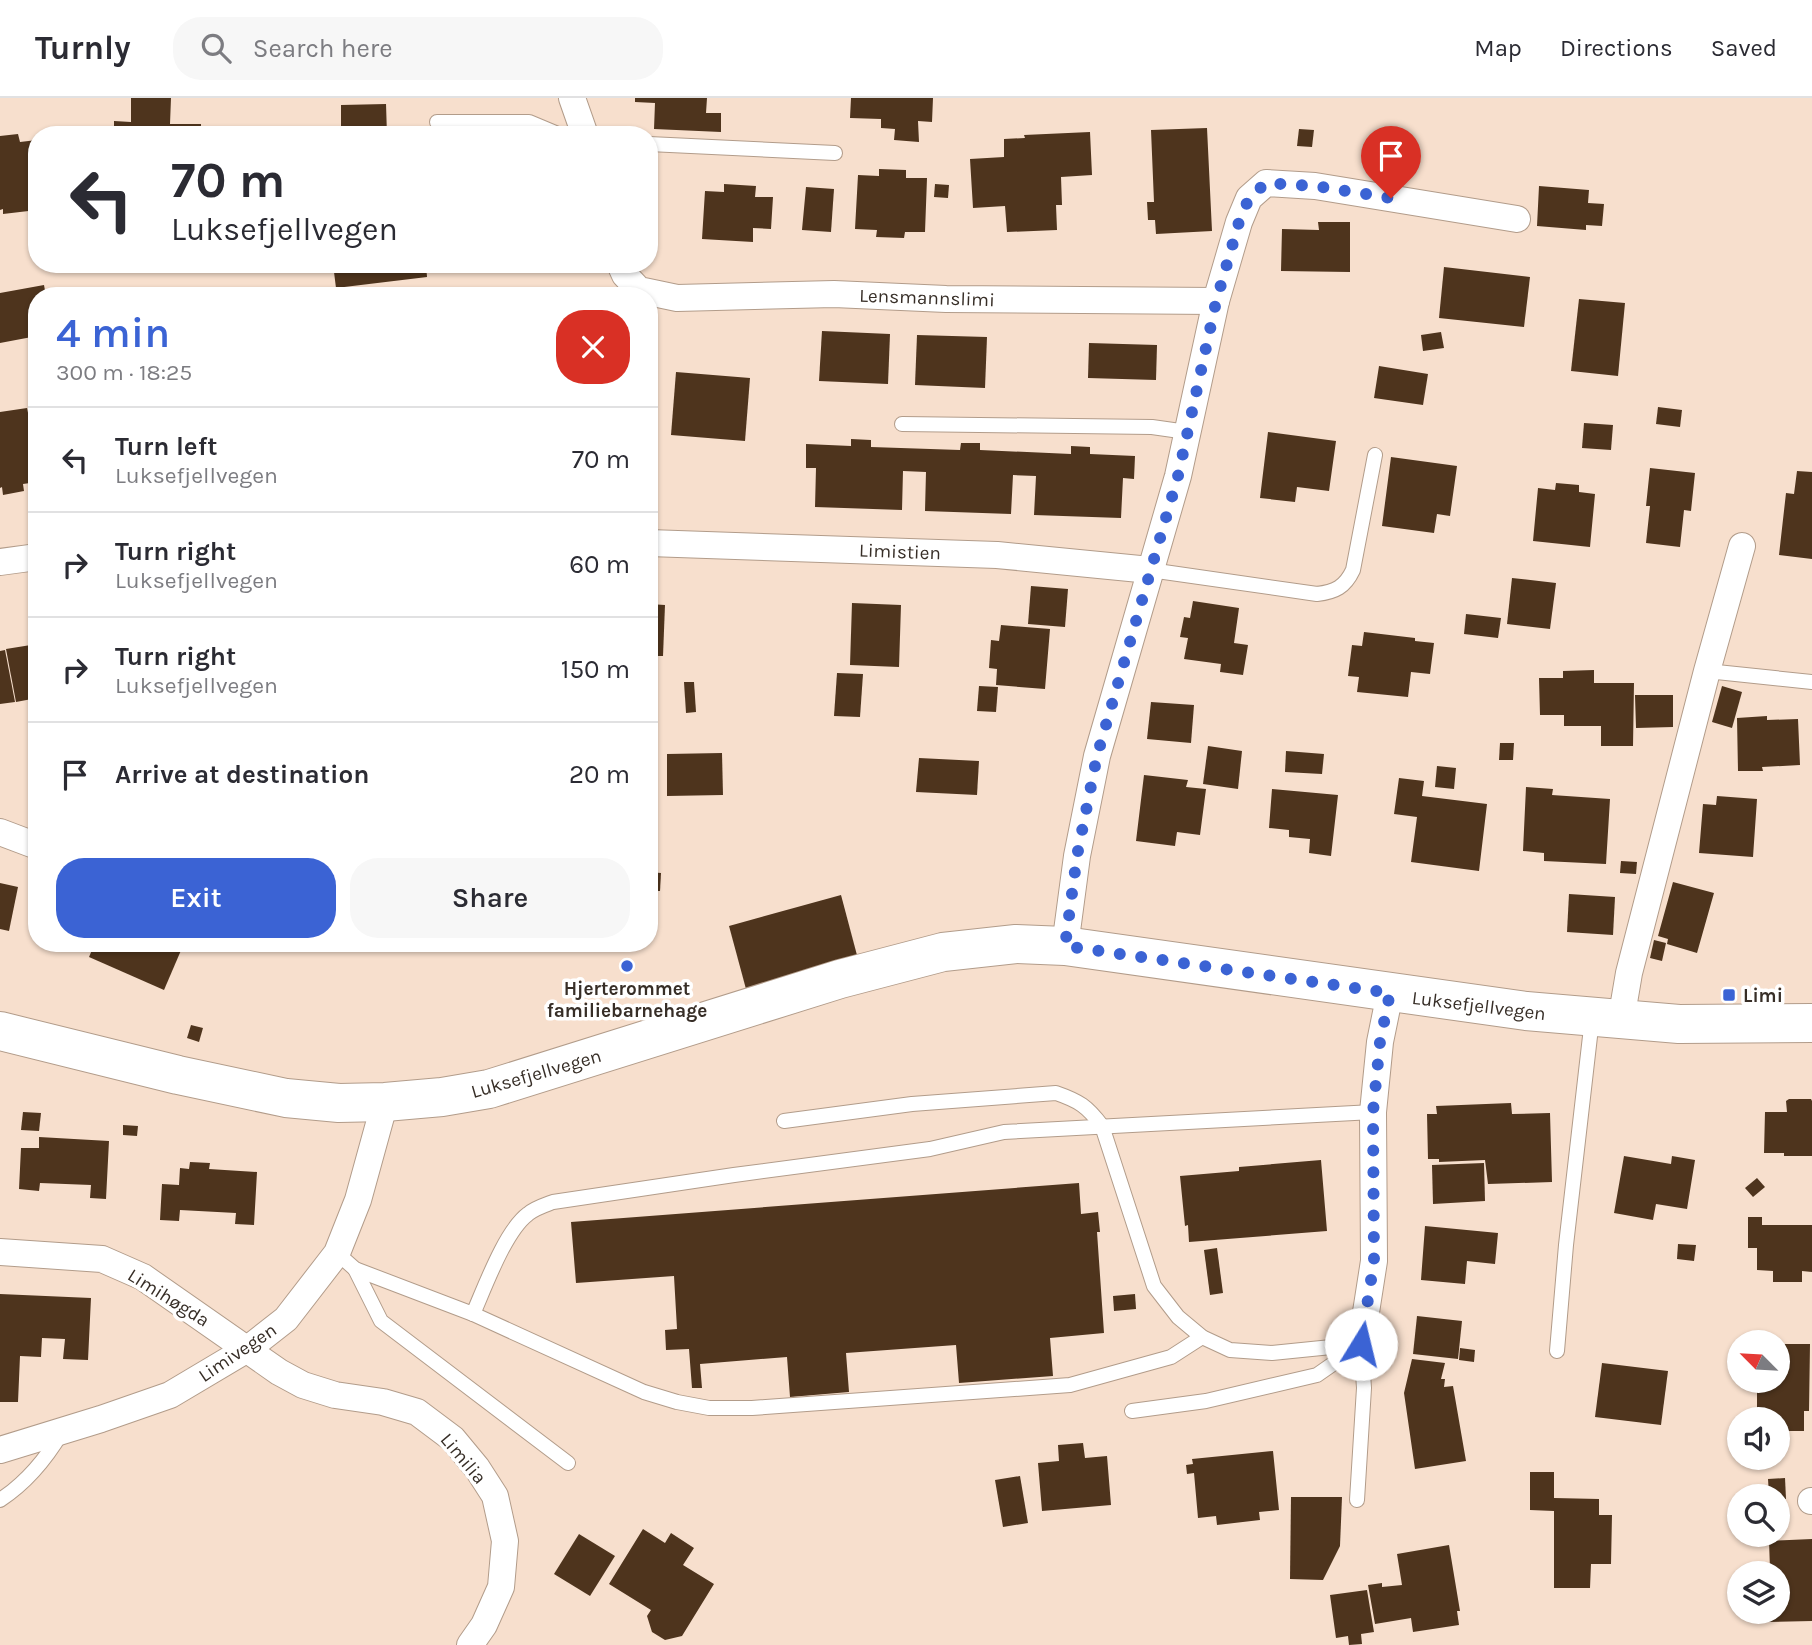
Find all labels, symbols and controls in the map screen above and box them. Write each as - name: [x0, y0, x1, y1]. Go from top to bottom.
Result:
- search box: [173, 17, 663, 80]
- text: Turnly: [35, 29, 131, 67]
- icon: search: [197, 29, 235, 67]
- text: Search here: [253, 33, 393, 64]
- text: Map: [1474, 34, 1522, 62]
- text: Directions: [1560, 34, 1673, 62]
- text: Saved: [1711, 34, 1777, 62]
- pin: [1361, 126, 1421, 198]
- icon: arrive: [1372, 137, 1410, 175]
- text: 70 m: [171, 152, 285, 209]
- icon: left: [56, 154, 147, 245]
- text: Luksefjellvegen: [171, 211, 398, 248]
- street label: Lensmannslimi: [859, 285, 995, 311]
- text: 4 min: [56, 308, 170, 358]
- button: close: [556, 310, 630, 384]
- text: 300 m · 18:25: [56, 359, 192, 386]
- text: Turn left: [115, 431, 217, 462]
- icon: left: [56, 441, 94, 479]
- text: 70 m: [572, 444, 630, 475]
- text: Luksefjellvegen: [115, 462, 278, 489]
- text: Turn right: [115, 536, 236, 567]
- street label: Limistien: [859, 540, 941, 564]
- icon: right: [56, 546, 94, 584]
- text: 60 m: [569, 549, 630, 580]
- text: Luksefjellvegen: [115, 567, 278, 594]
- text: Turn right: [115, 641, 236, 672]
- icon: right: [56, 651, 94, 689]
- text: 150 m: [561, 654, 630, 685]
- text: Luksefjellvegen: [115, 672, 278, 699]
- icon: arrive: [56, 756, 94, 794]
- text: Arrive at destination: [115, 759, 369, 790]
- text: 20 m: [569, 759, 630, 790]
- button: Exit: [56, 858, 336, 938]
- button: Share: [350, 858, 630, 938]
- marker: Hjerterommet familiebarnehage: [619, 958, 635, 974]
- place label: Hjerterommet familiebarnehage: [547, 978, 707, 1022]
- place label: Limi: [1743, 985, 1783, 1007]
- street label: Luksefjellvegen: [1411, 987, 1547, 1025]
- marker: Limi: [1721, 987, 1737, 1003]
- street label: Luksefjellvegen: [469, 1045, 604, 1103]
- street label: Limihøgda: [124, 1264, 213, 1332]
- position arrow: [1324, 1307, 1398, 1381]
- street label: Limivegen: [194, 1319, 281, 1387]
- north arrow: [1727, 1330, 1790, 1393]
- map controls: [1727, 1330, 1790, 1624]
- button: sound: [1727, 1407, 1790, 1470]
- street label: Limilia: [436, 1429, 491, 1488]
- button: search: [1727, 1484, 1790, 1547]
- button: layers: [1727, 1561, 1790, 1624]

